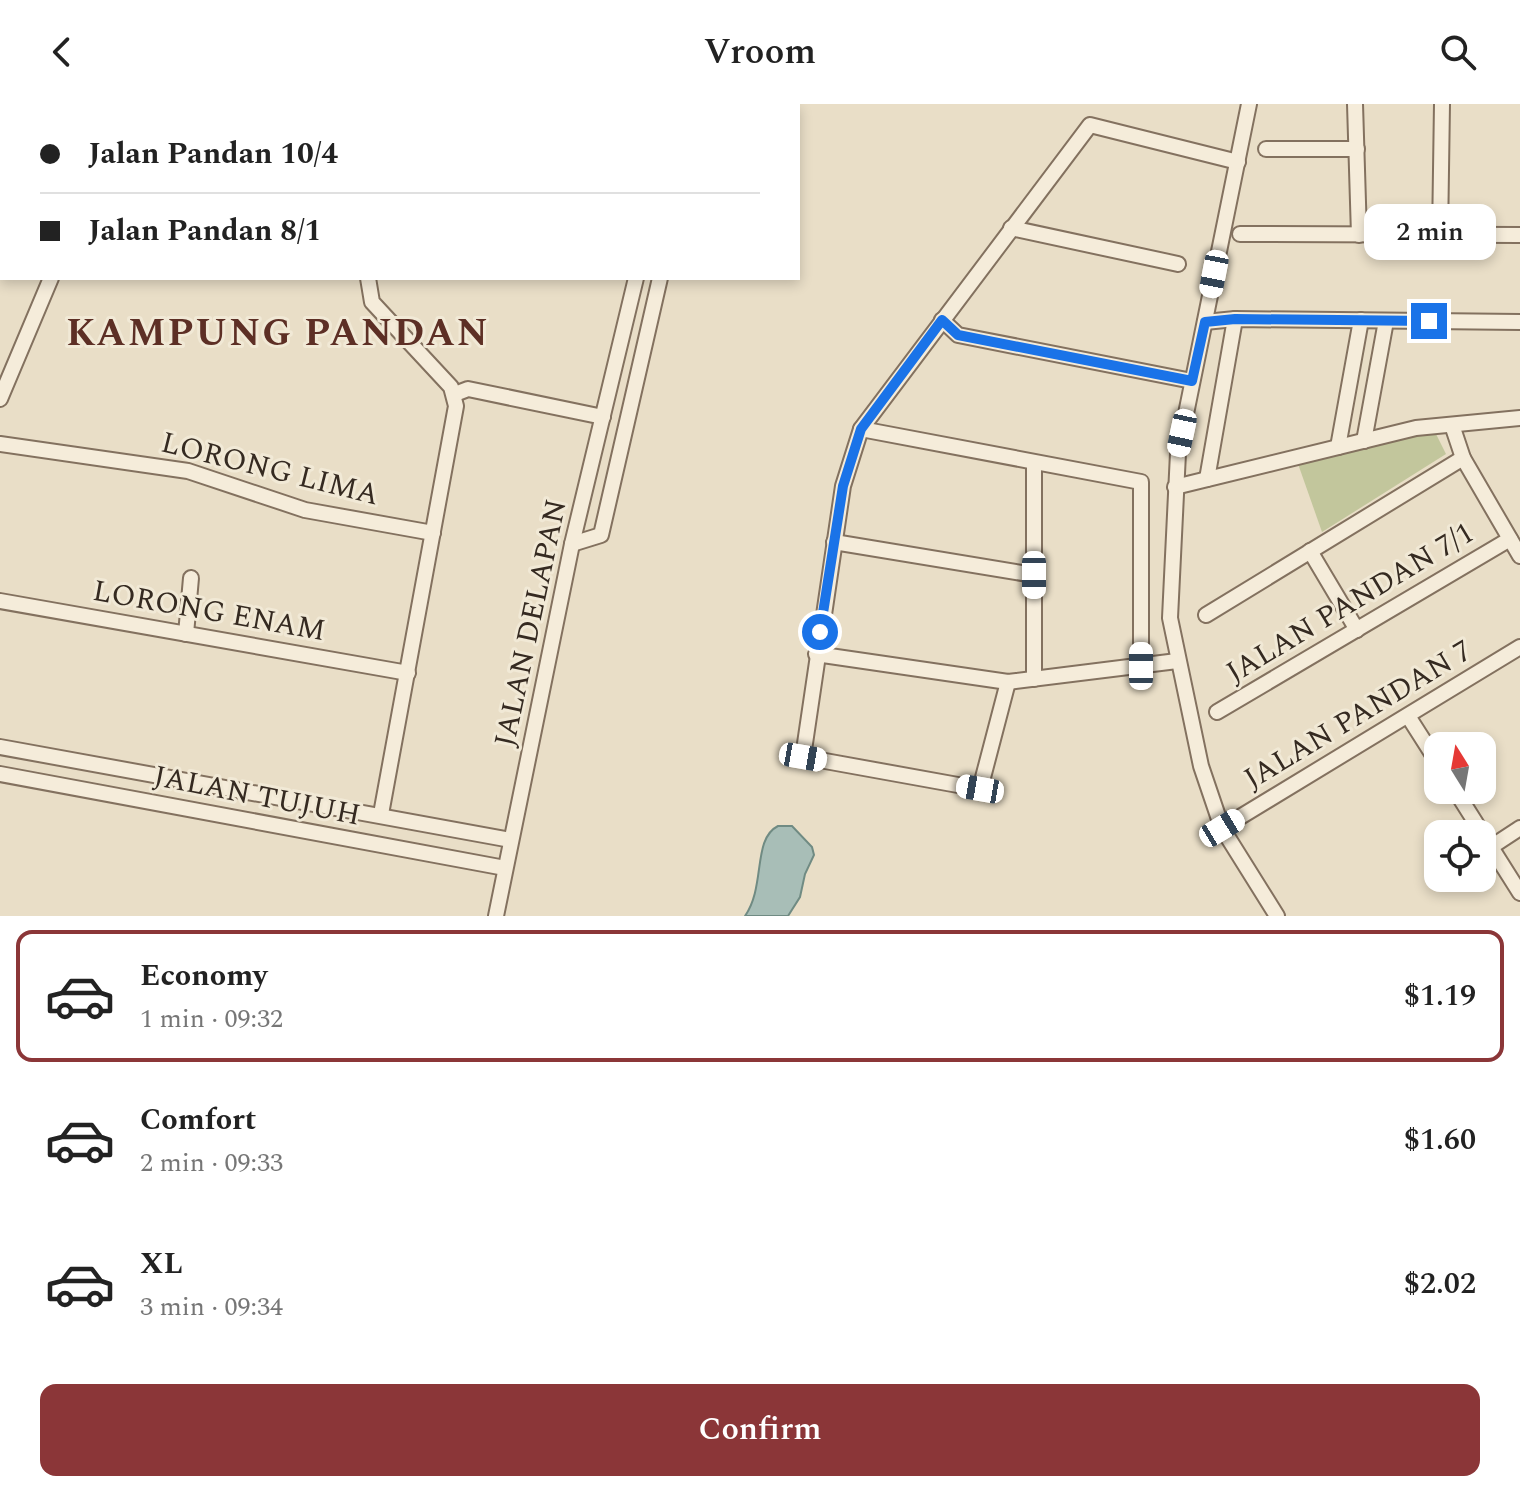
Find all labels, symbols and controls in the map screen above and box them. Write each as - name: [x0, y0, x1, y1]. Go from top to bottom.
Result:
- text: Vroom: [704, 25, 816, 80]
- icon: back: [40, 30, 84, 74]
- icon: search: [1436, 30, 1480, 74]
- text: Jalan Pandan 10/4: [88, 131, 338, 177]
- callout: 2 min: [1363, 205, 1495, 261]
- text: Jalan Pandan 8/1: [88, 208, 321, 254]
- text: 2 min: [1396, 212, 1464, 252]
- car: [1198, 248, 1230, 300]
- route end: [1411, 303, 1447, 339]
- district label: KAMPUNG PANDAN: [66, 305, 490, 363]
- car: [1165, 407, 1199, 459]
- street label: LORONG LIMA: [156, 420, 384, 518]
- street label: JALAN DELAPAN: [482, 495, 580, 751]
- street label: JALAN PANDAN 7/1: [1217, 511, 1483, 695]
- car: [1022, 551, 1046, 599]
- street label: LORONG ENAM: [89, 568, 329, 654]
- route start: [802, 614, 838, 650]
- street label: JALAN PANDAN 7: [1235, 628, 1481, 802]
- car: [1129, 642, 1153, 690]
- north arrow: [1424, 732, 1496, 804]
- map controls: [1424, 732, 1496, 892]
- car: [777, 741, 829, 773]
- street label: JALAN TUJUH: [150, 753, 364, 839]
- car: [954, 773, 1006, 805]
- car: [1195, 805, 1249, 851]
- button: locate: [1424, 820, 1496, 892]
- text: Economy: [140, 953, 267, 999]
- icon: car: [44, 960, 116, 1032]
- text: $1.19: [1404, 973, 1476, 1019]
- text: 1 min · 09:32: [140, 999, 283, 1039]
- text: Comfort: [140, 1097, 256, 1143]
- icon: car: [44, 1104, 116, 1176]
- text: $1.60: [1404, 1117, 1476, 1163]
- text: 2 min · 09:33: [140, 1143, 283, 1183]
- text: XL: [140, 1241, 183, 1287]
- icon: car: [44, 1248, 116, 1320]
- text: $2.02: [1404, 1261, 1476, 1307]
- text: 3 min · 09:34: [140, 1287, 283, 1327]
- button: Confirm: [40, 1384, 1480, 1476]

